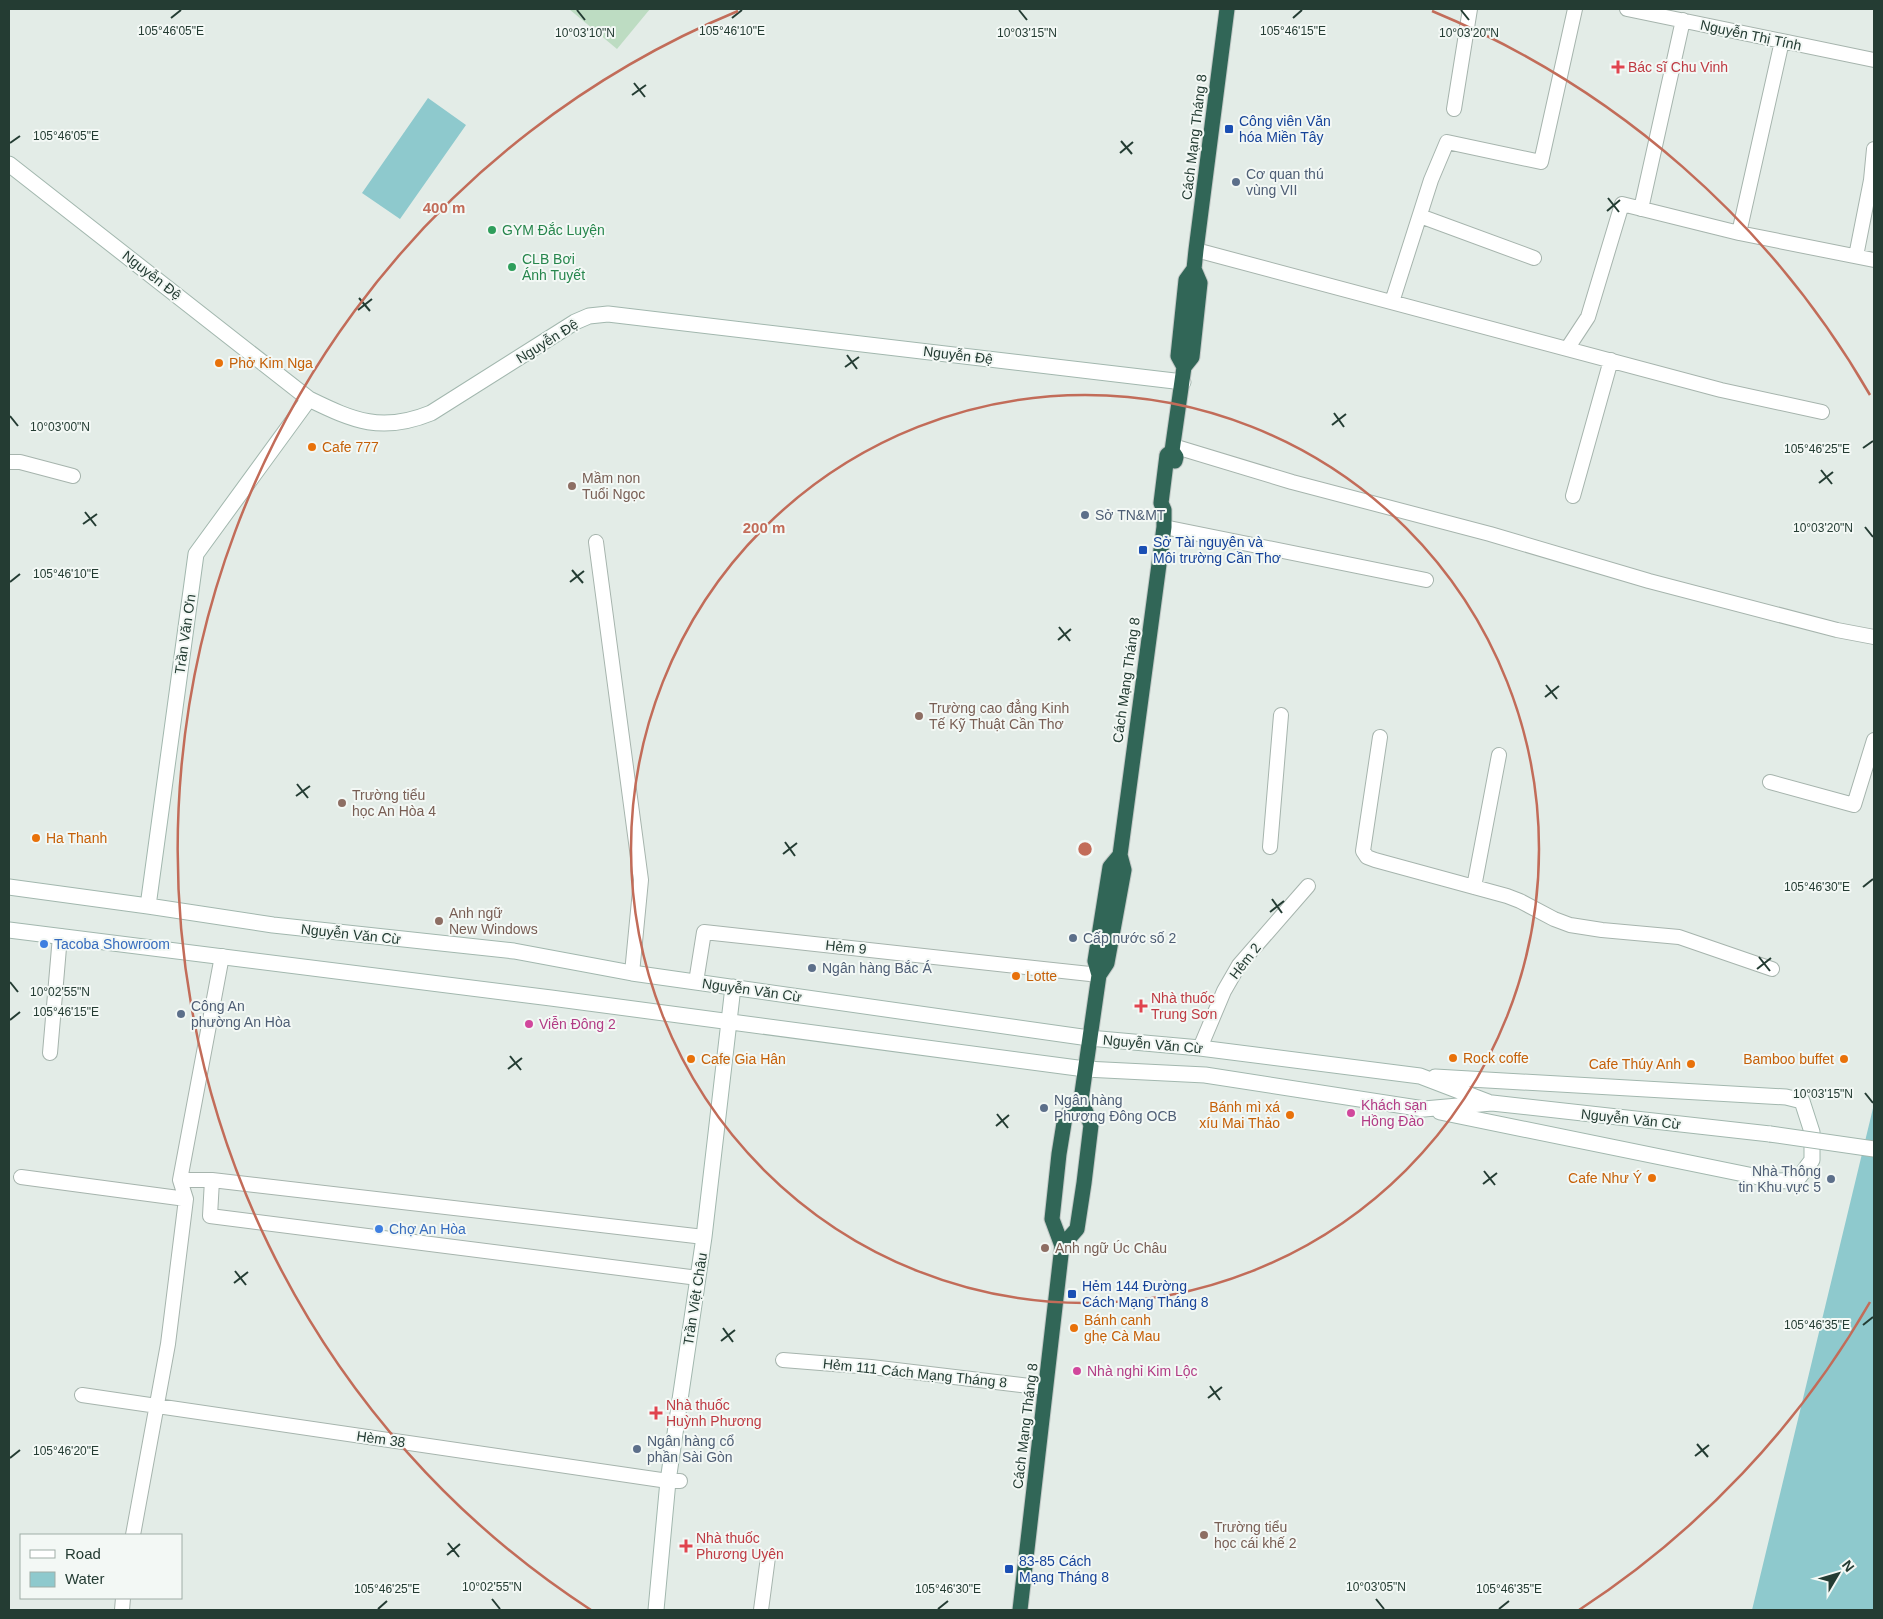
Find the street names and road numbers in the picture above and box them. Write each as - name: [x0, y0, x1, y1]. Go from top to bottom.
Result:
- street label: Nguyễn Thị Tính: [1699, 16, 1803, 54]
- street label: Cách Mạng Tháng 8: [1178, 73, 1210, 201]
- street label: Nguyễn Đệ: [119, 247, 185, 303]
- street label: Nguyễn Đệ: [513, 316, 581, 366]
- street label: Nguyễn Đệ: [922, 343, 994, 367]
- street label: Trần Văn Ơn: [171, 593, 199, 675]
- street label: Cách Mạng Tháng 8: [1109, 616, 1143, 744]
- street label: Nguyễn Văn Cừ: [300, 921, 402, 947]
- street label: Hẻm 9: [825, 937, 868, 957]
- street label: Hẻm 2: [1226, 940, 1264, 982]
- street label: Nguyễn Văn Cừ: [701, 975, 803, 1005]
- street label: Nguyễn Văn Cừ: [1102, 1032, 1204, 1056]
- street label: Nguyễn Văn Cừ: [1580, 1106, 1682, 1132]
- street label: Trần Việt Châu: [680, 1252, 710, 1346]
- street label: Hẻm 111 Cách Mạng Tháng 8: [822, 1355, 1008, 1391]
- street label: Cách Mạng Tháng 8: [1009, 1362, 1041, 1490]
- street label: Hèm 38: [356, 1428, 407, 1450]

